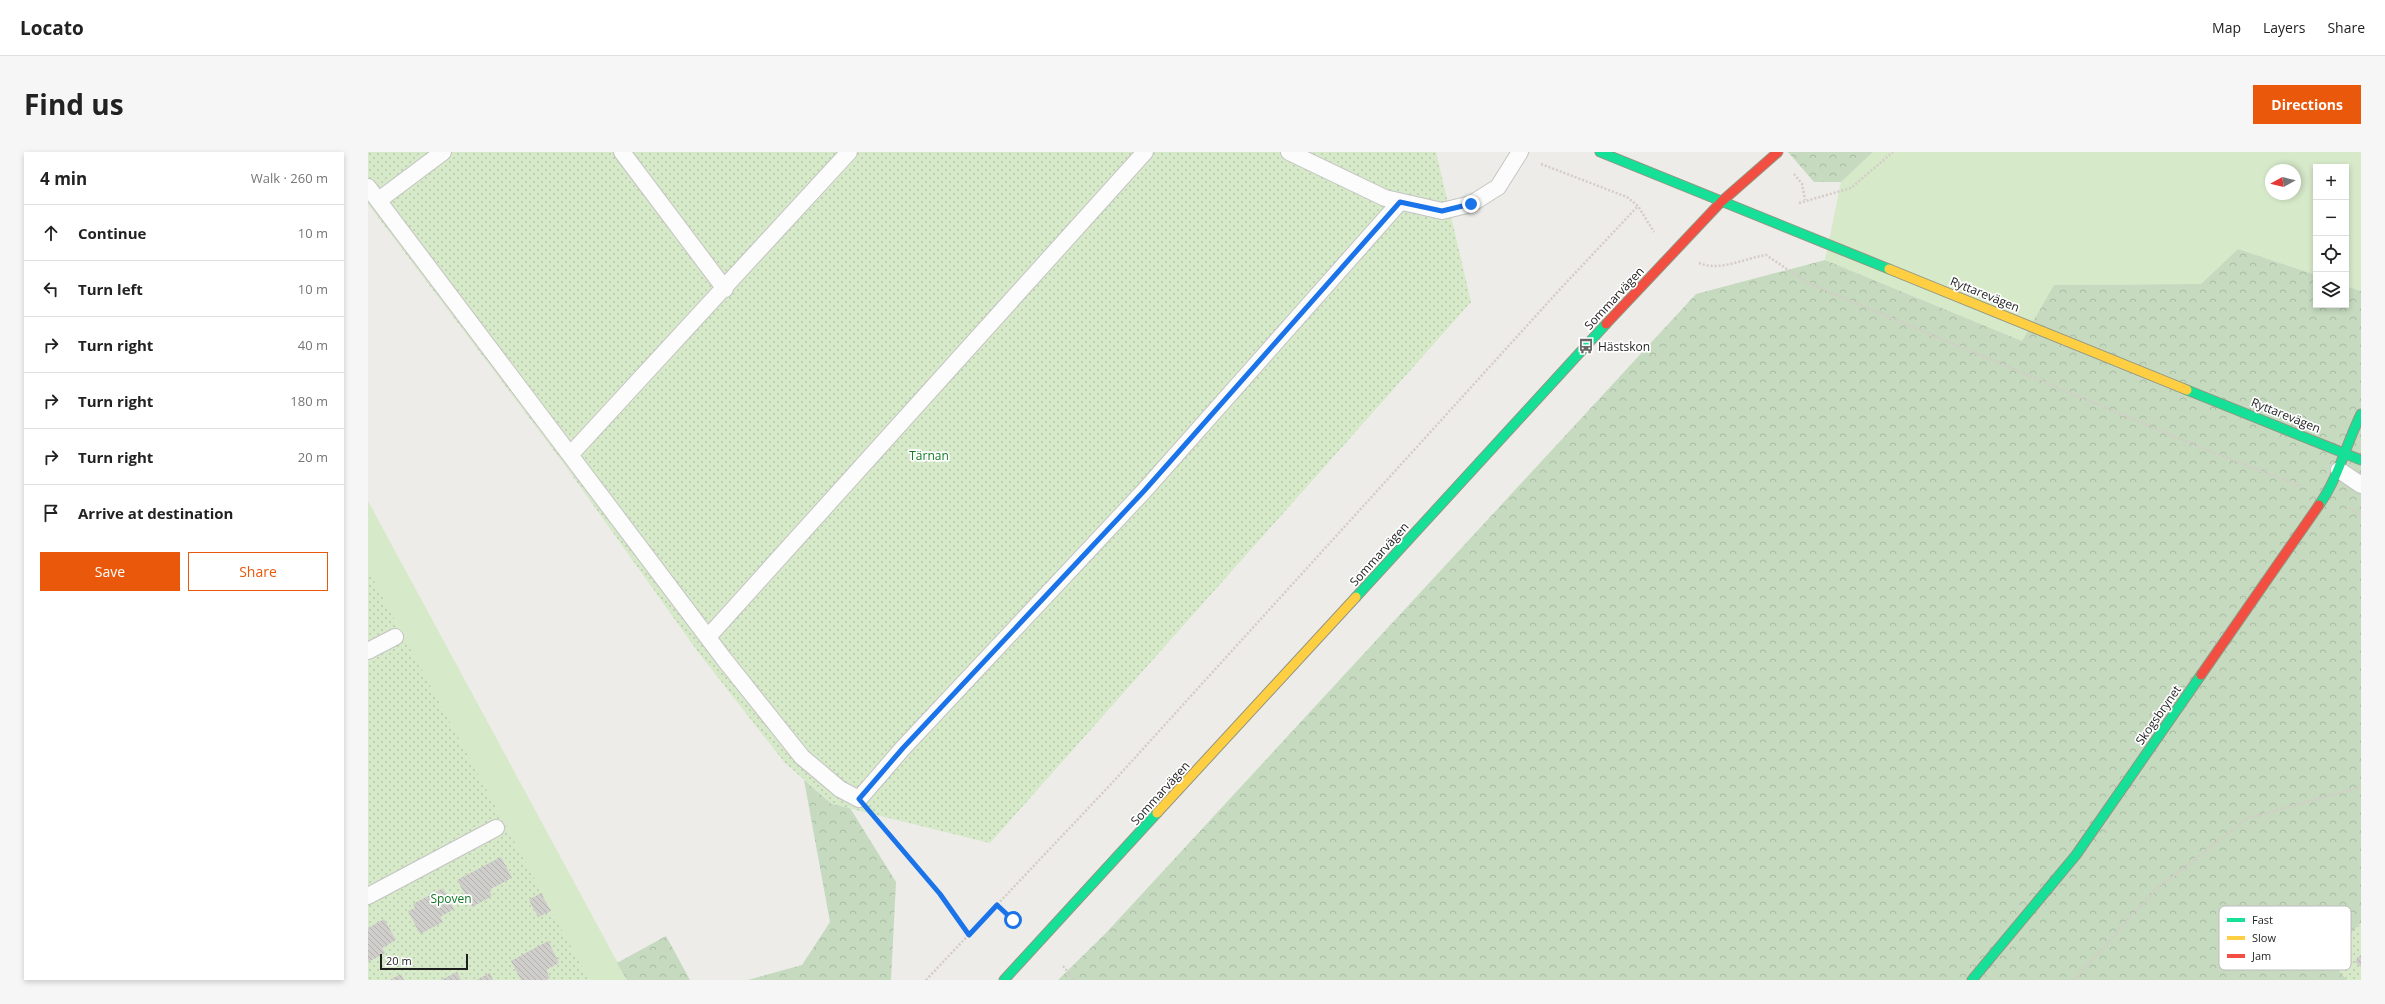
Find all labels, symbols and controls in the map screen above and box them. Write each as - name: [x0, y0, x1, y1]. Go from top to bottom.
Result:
- text: Locato: [20, 15, 84, 41]
- text: Map: [2212, 18, 2241, 37]
- text: Layers: [2263, 18, 2305, 37]
- text: Share: [2327, 18, 2365, 37]
- text: Find us: [24, 85, 124, 123]
- button: Directions: [2253, 85, 2361, 124]
- north arrow: [2265, 164, 2301, 200]
- map controls: [2313, 164, 2349, 308]
- button: +: [2313, 164, 2349, 200]
- text: 4 min: [40, 167, 87, 190]
- text: Walk · 260 m: [251, 169, 328, 187]
- route end: [1462, 195, 1480, 213]
- button: −: [2313, 200, 2349, 236]
- icon: ahead: [40, 222, 62, 244]
- text: Continue: [78, 223, 146, 243]
- text: 10 m: [298, 224, 328, 242]
- button: locate: [2313, 236, 2349, 272]
- street label: Sommarvägen: [1580, 263, 1648, 333]
- street label: Ryttarevägen: [1948, 272, 2022, 316]
- button: layers: [2313, 272, 2349, 308]
- icon: left: [40, 278, 62, 300]
- text: Turn left: [78, 279, 143, 299]
- text: 10 m: [298, 280, 328, 298]
- icon: right: [40, 334, 62, 356]
- text: Turn right: [78, 335, 153, 355]
- text: 40 m: [298, 336, 328, 354]
- bus stop icon: Hästskon: [1577, 337, 1595, 355]
- place label: Hästskon: [1598, 338, 1650, 355]
- icon: right: [40, 390, 62, 412]
- text: Turn right: [78, 391, 153, 411]
- text: 180 m: [290, 392, 328, 410]
- street label: Ryttarevägen: [2249, 393, 2323, 437]
- icon: right: [40, 446, 62, 468]
- text: Turn right: [78, 447, 153, 467]
- park label: Tärnan: [909, 447, 949, 464]
- text: 20 m: [298, 448, 328, 466]
- icon: arrive: [40, 502, 62, 524]
- text: Arrive at destination: [78, 503, 233, 523]
- street label: Sommarvägen: [1346, 518, 1412, 590]
- button: Save: [40, 552, 180, 591]
- button: Share: [188, 552, 328, 591]
- street label: Skogsbrynet: [2131, 682, 2185, 748]
- street label: Sommarvägen: [1127, 757, 1193, 829]
- park label: Spoven: [430, 890, 472, 907]
- legend: [2219, 906, 2351, 970]
- route start: [1004, 911, 1022, 929]
- text: Fast: [2252, 912, 2273, 927]
- text: Slow: [2252, 930, 2276, 945]
- text: Jam: [2251, 948, 2271, 963]
- scale bar: [380, 952, 468, 971]
- text: 20 m: [386, 953, 412, 968]

